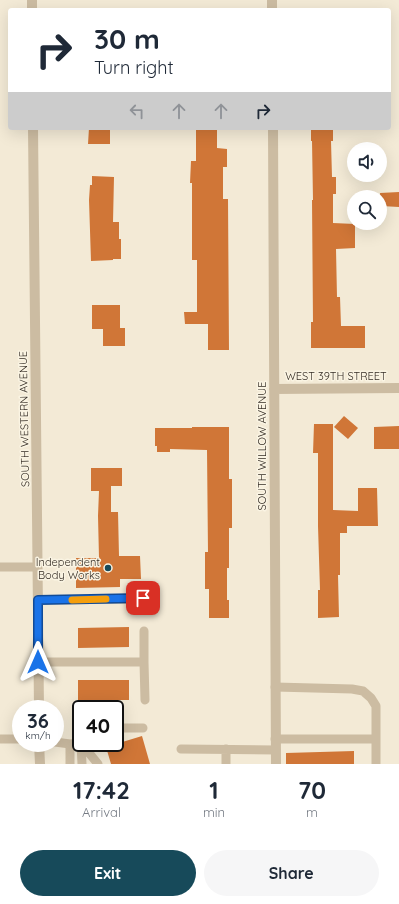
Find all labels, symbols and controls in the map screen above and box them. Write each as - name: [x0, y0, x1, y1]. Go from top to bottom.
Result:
- text: 30 m: [94, 21, 160, 56]
- icon: right: [28, 24, 80, 76]
- text: Turn right: [94, 56, 174, 79]
- icon: left: [126, 100, 148, 122]
- icon: ahead: [168, 100, 190, 122]
- icon: ahead: [210, 100, 232, 122]
- icon: right: [252, 100, 274, 122]
- map controls: [347, 142, 387, 230]
- button: sound: [347, 142, 387, 182]
- button: search: [347, 190, 387, 230]
- street label: SOUTH WESTERN AVENUE: [16, 351, 32, 487]
- street label: WEST 39TH STREET: [285, 369, 387, 383]
- street label: SOUTH WILLOW AVENUE: [255, 382, 269, 510]
- place label: Independent Body Works: [36, 555, 100, 582]
- marker: Independent Body Works: [103, 563, 113, 573]
- pin: [126, 581, 160, 615]
- icon: arrive: [132, 587, 154, 609]
- position arrow: [17, 641, 59, 683]
- speed limit sign: 40: [72, 700, 124, 752]
- text: 36: [27, 708, 49, 733]
- text: km/h: [25, 729, 51, 742]
- text: 17:42: [73, 775, 130, 805]
- text: 1: [209, 775, 219, 805]
- text: 70: [298, 775, 326, 805]
- text: Arrival: [82, 804, 121, 820]
- text: min: [203, 804, 225, 820]
- text: m: [306, 804, 318, 820]
- button: Exit: [20, 850, 196, 896]
- button: Share: [204, 850, 379, 896]

